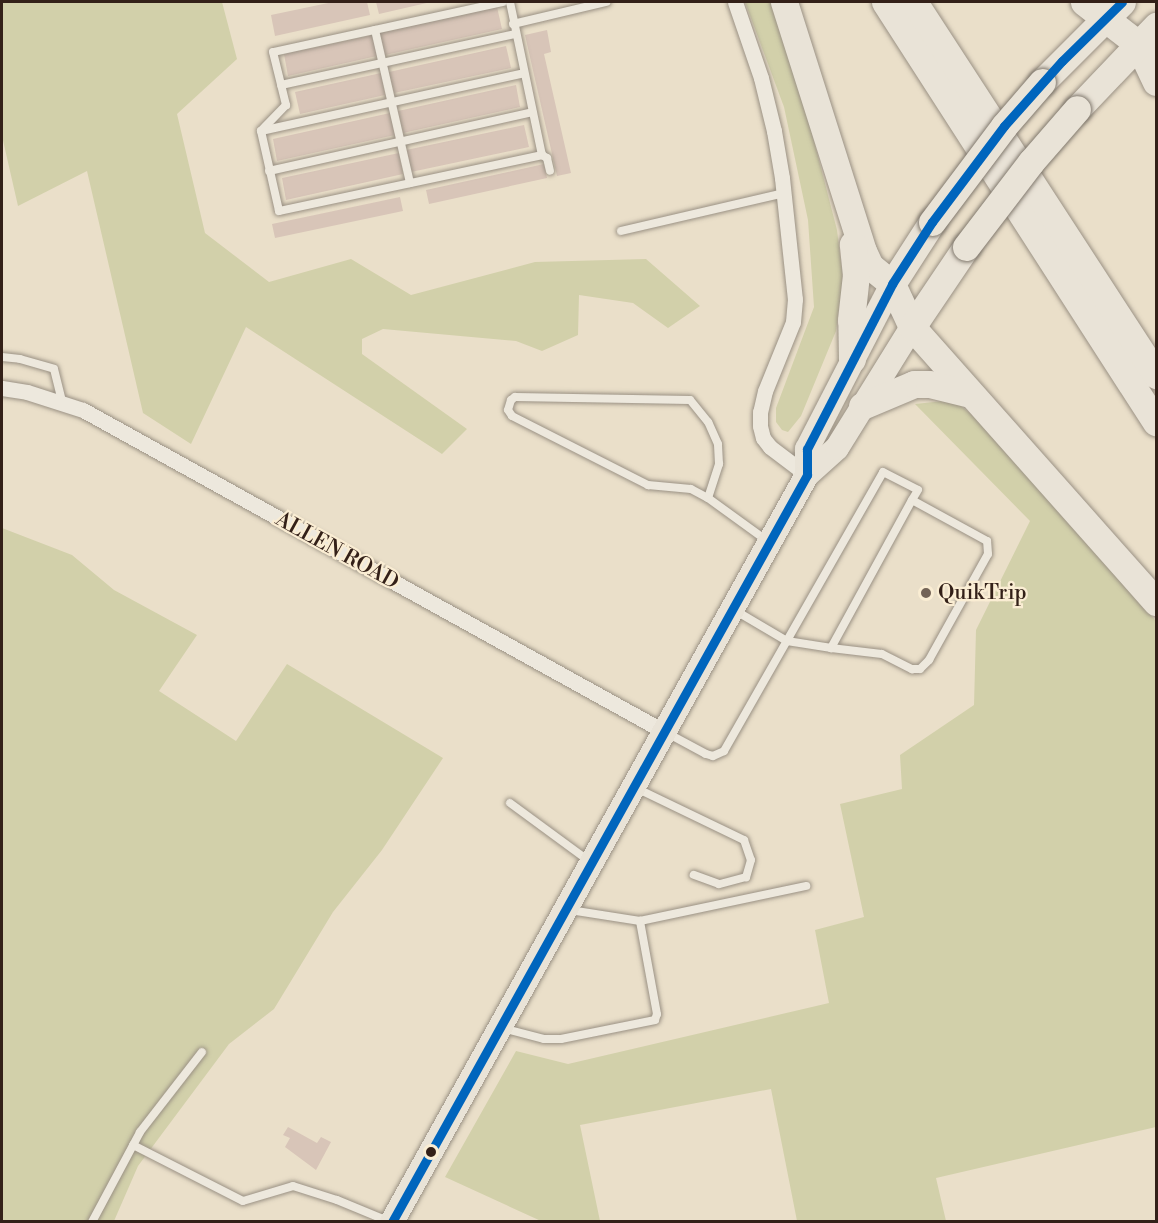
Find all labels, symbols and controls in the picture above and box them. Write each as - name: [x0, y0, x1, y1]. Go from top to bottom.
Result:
- street label: ALLEN ROAD: [271, 507, 403, 595]
- place label: QuikTrip: [938, 580, 1027, 606]
- marker: QuikTrip: [919, 586, 933, 600]
- unlabelled marker: [425, 1146, 437, 1158]

